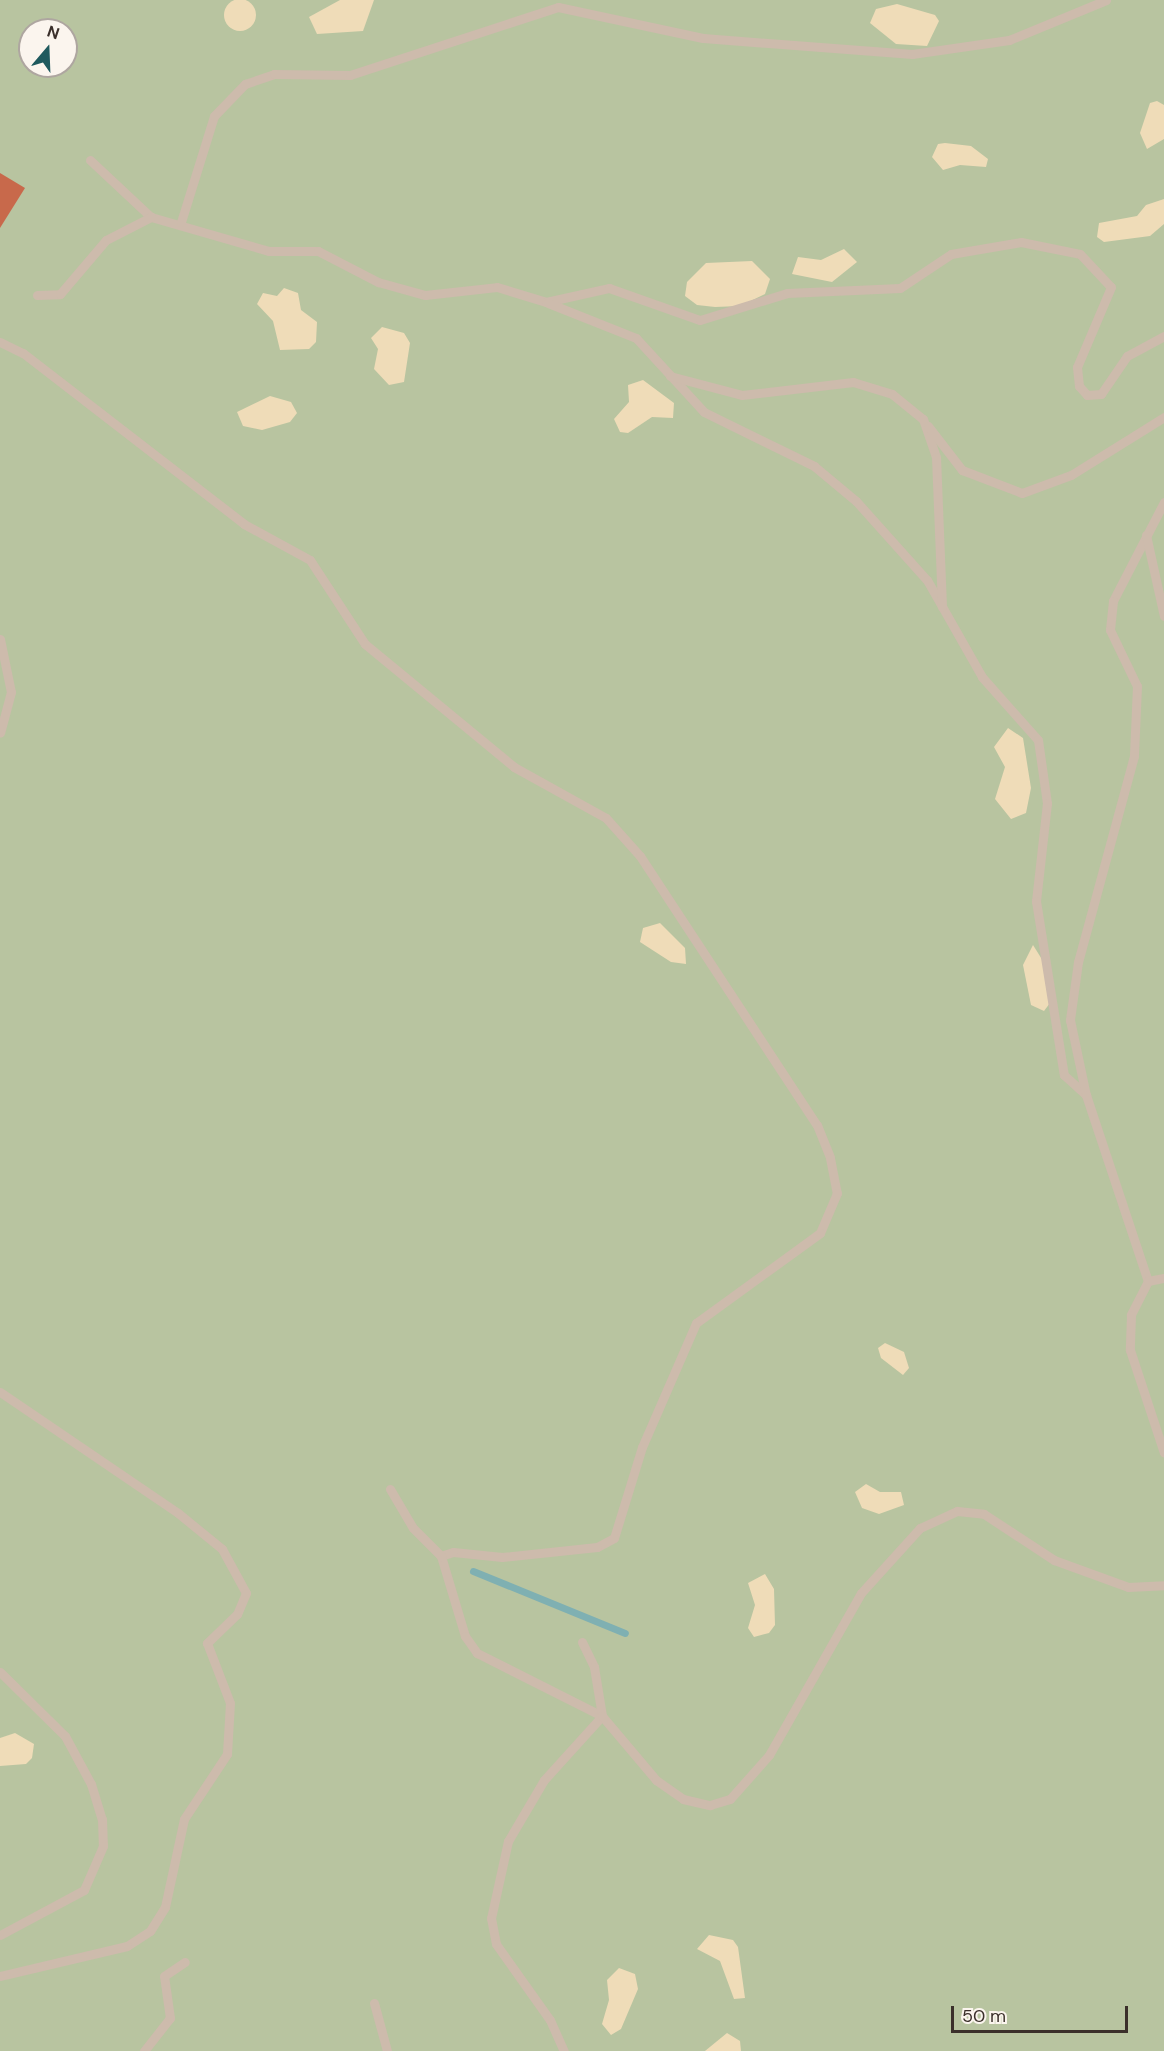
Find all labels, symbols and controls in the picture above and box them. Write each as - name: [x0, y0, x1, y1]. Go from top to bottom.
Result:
- north arrow: [18, 18, 78, 78]
- text: N: [44, 21, 62, 44]
- scale bar: [954, 1994, 1131, 2032]
- text: 50 m: [962, 2004, 1006, 2028]

